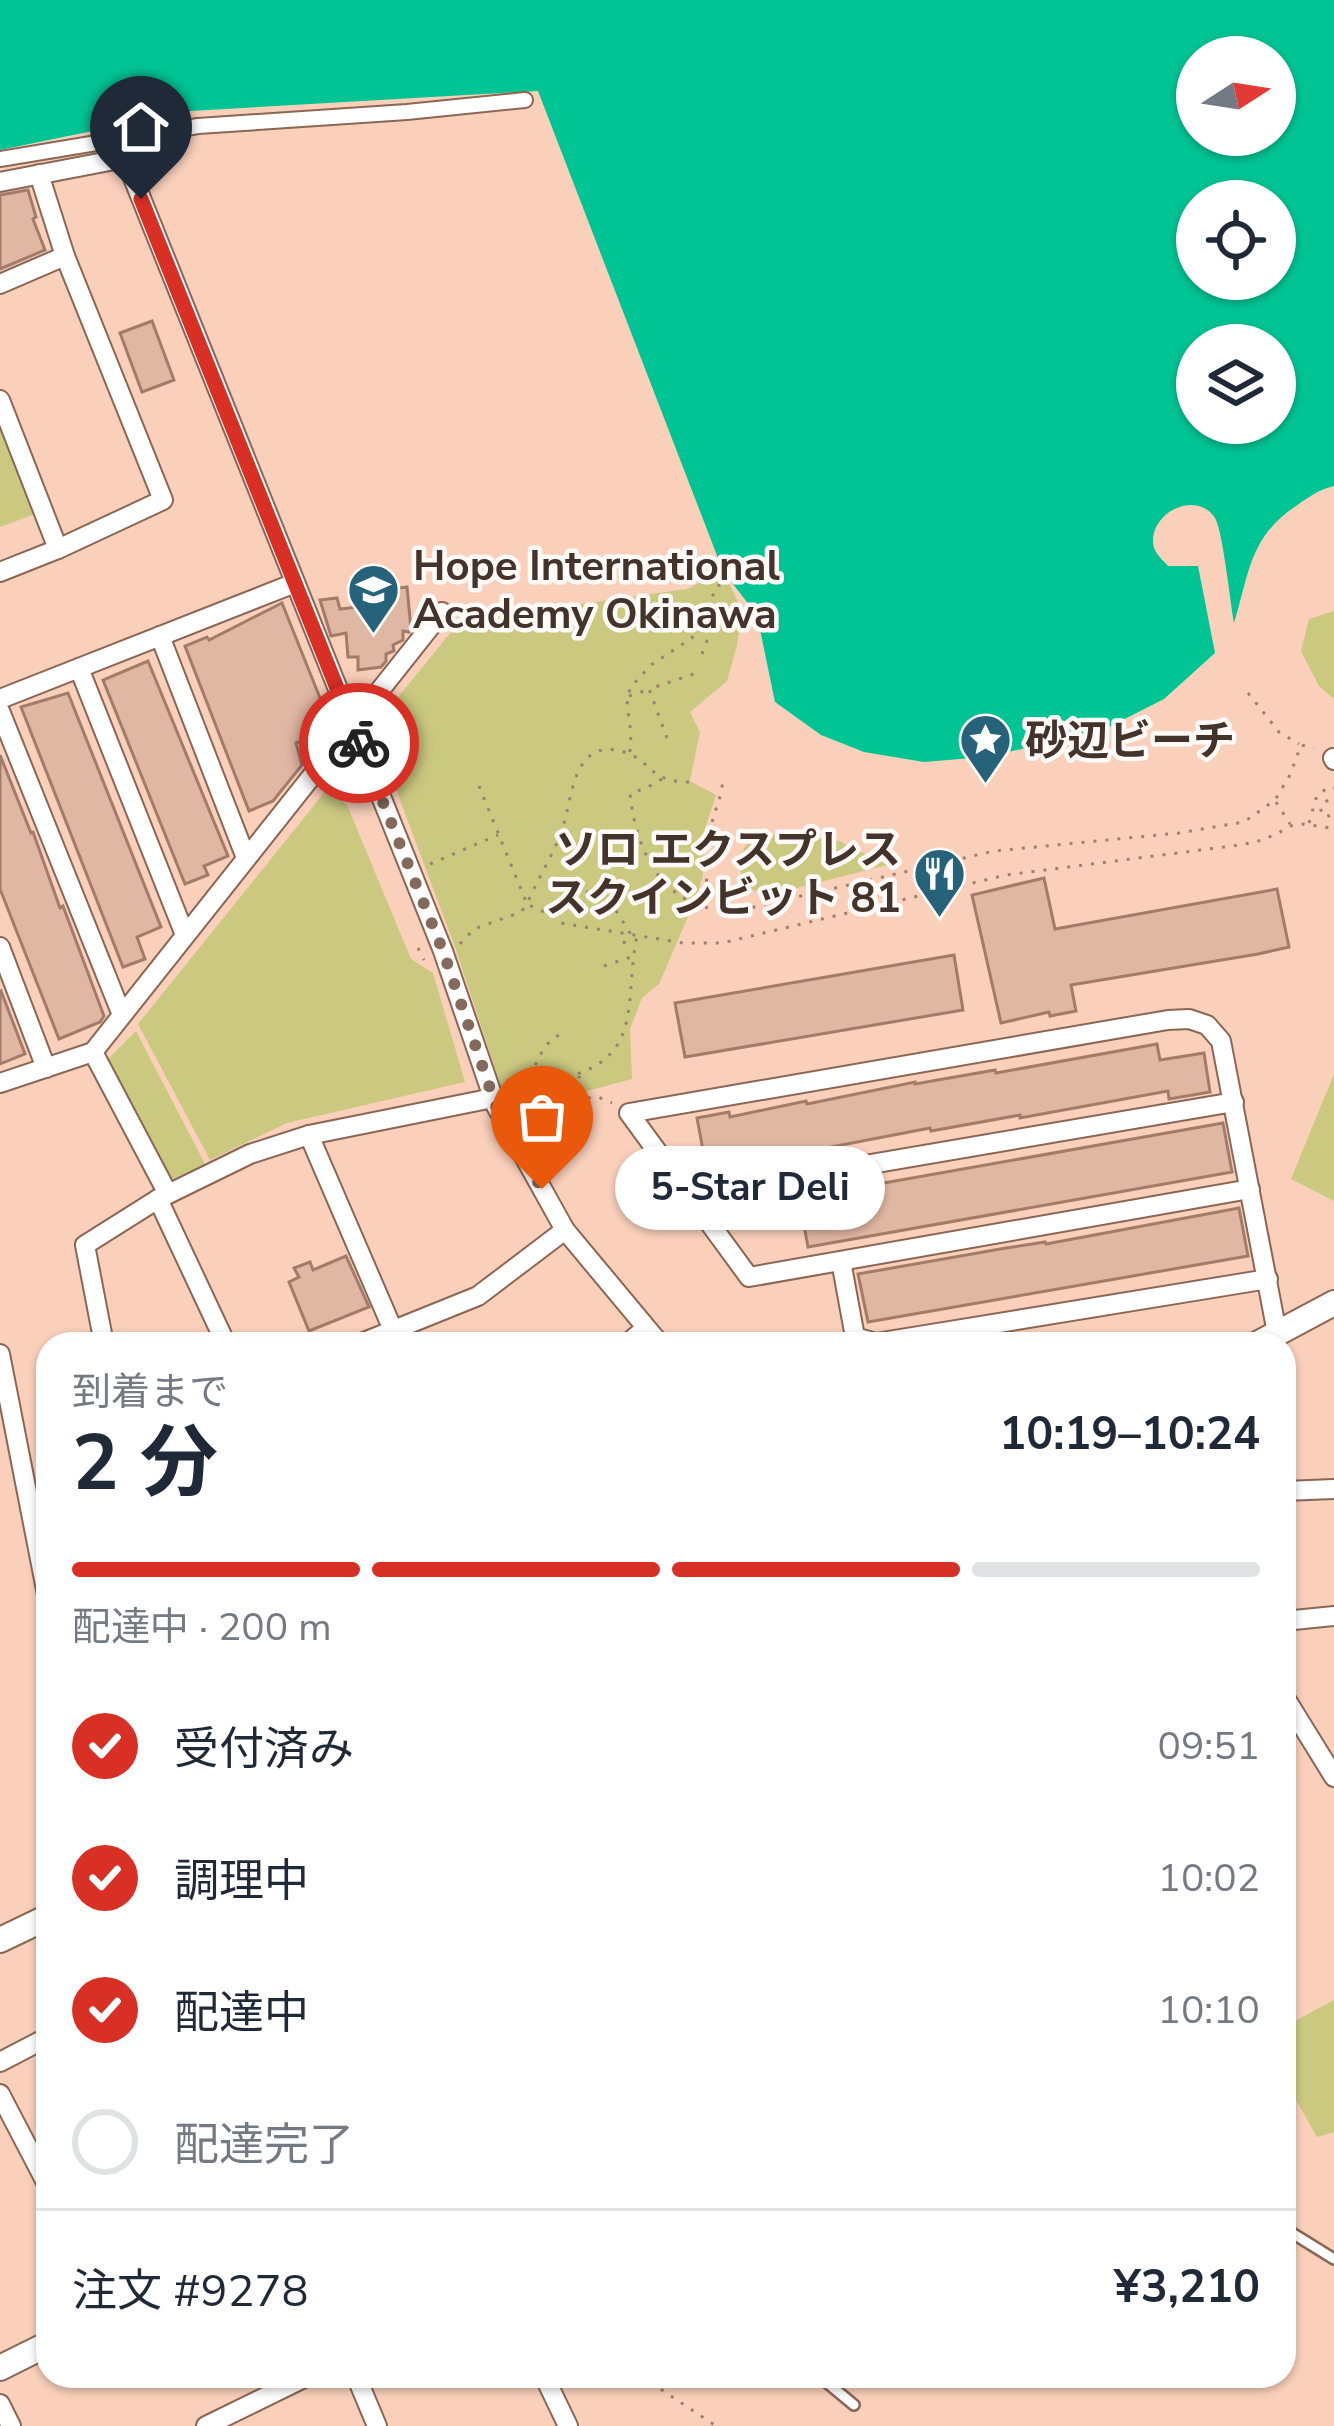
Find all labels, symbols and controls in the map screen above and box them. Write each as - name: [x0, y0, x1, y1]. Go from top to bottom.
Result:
- north arrow: [1176, 36, 1296, 156]
- map controls: [1176, 36, 1296, 444]
- pin: [90, 76, 192, 199]
- icon: home: [108, 94, 174, 160]
- button: locate: [1176, 180, 1296, 300]
- button: layers: [1176, 324, 1296, 444]
- place label: Hope International Academy Okinawa: [413, 538, 780, 643]
- school or university icon: Hope International Academy Okinawa: [346, 561, 402, 635]
- courier: [299, 683, 419, 803]
- icon: bike: [326, 710, 392, 776]
- place icon: 砂辺ビーチ: [958, 712, 1014, 786]
- place label: 砂辺ビーチ: [1025, 713, 1235, 770]
- place label: ソロ エクスプレス スクインビット 81: [545, 822, 901, 927]
- restaurant icon: ソロ エクスプレス スクインビット 81: [912, 845, 968, 919]
- pin: [491, 1066, 593, 1189]
- icon: bag: [509, 1084, 575, 1150]
- callout: 5-Star Deli: [614, 1147, 884, 1231]
- text: 5-Star Deli: [650, 1161, 850, 1214]
- text: 到着まで: [72, 1366, 228, 1419]
- text: 10:19–10:24: [999, 1404, 1260, 1465]
- text: 2 分: [72, 1410, 218, 1517]
- text: 配達中 · 200 m: [72, 1601, 332, 1654]
- icon: check: [72, 1713, 138, 1779]
- text: 受付済み: [174, 1719, 354, 1780]
- text: 09:51: [1158, 1720, 1260, 1773]
- icon: check: [72, 1845, 138, 1911]
- text: 調理中: [174, 1851, 309, 1912]
- text: 10:02: [1158, 1852, 1260, 1905]
- icon: check: [72, 1977, 138, 2043]
- text: 配達中: [174, 1983, 309, 2044]
- text: 10:10: [1158, 1984, 1260, 2037]
- text: 配達完了: [174, 2115, 354, 2176]
- text: ¥3,210: [1114, 2257, 1260, 2318]
- text: 注文 #9278: [72, 2261, 309, 2322]

